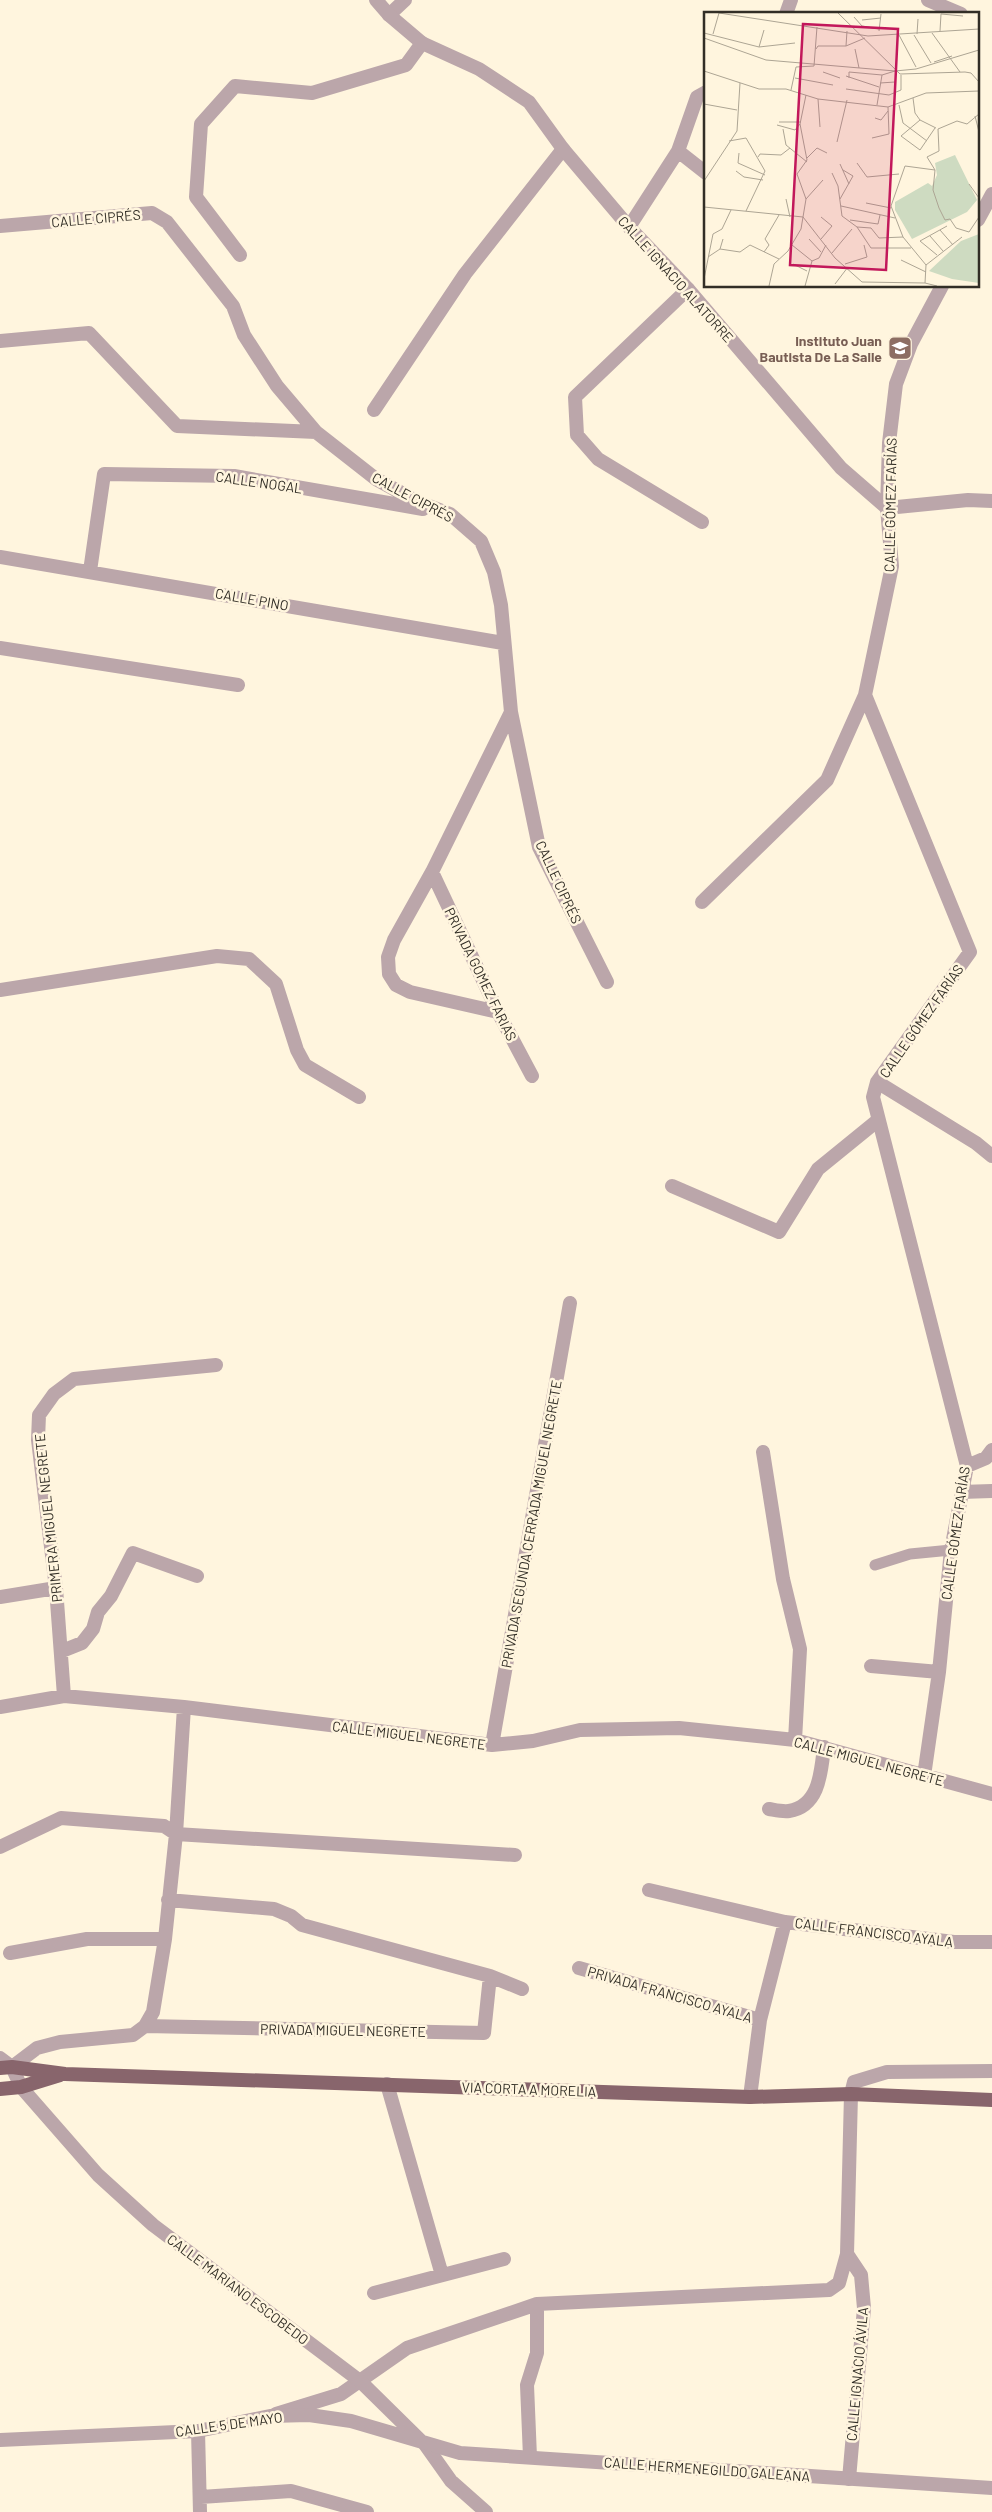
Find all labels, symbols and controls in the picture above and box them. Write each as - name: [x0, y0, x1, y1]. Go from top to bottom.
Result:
- inset map: [704, 12, 980, 288]
- street label: CALLE CIPRÉS: [51, 206, 141, 230]
- street label: CALLE IGNACIO ALATORRE: [615, 212, 737, 346]
- place label: Instituto Juan Bautista De La Salle: [760, 332, 882, 365]
- school or university icon: Instituto Juan Bautista De La Salle: [887, 335, 913, 361]
- street label: CALLE GÓMEZ FARÍAS: [880, 438, 900, 572]
- street label: CALLE NOGAL: [215, 468, 303, 497]
- street label: CALLE CIPRÉS: [369, 468, 457, 526]
- street label: CALLE PINO: [214, 584, 290, 614]
- street label: CALLE CIPRÉS: [532, 838, 586, 926]
- street label: PRIVADA GOMEZ FARIAS: [441, 905, 521, 1043]
- street label: CALLE GÓMEZ FARÍAS: [875, 961, 967, 1081]
- street label: PRIVADA SEGUNDA CERRADA MIGUEL NEGRETE: [497, 1379, 565, 1669]
- street label: PRIMERA MIGUEL NEGRETE: [31, 1433, 65, 1603]
- street label: CALLE GÓMEZ FARÍAS: [937, 1465, 973, 1601]
- street label: CALLE MIGUEL NEGRETE: [331, 1717, 487, 1753]
- street label: CALLE MIGUEL NEGRETE: [792, 1733, 946, 1789]
- street label: CALLE FRANCISCO AYALA: [794, 1914, 955, 1950]
- street label: PRIVADA FRANCISCO AYALA: [586, 1962, 755, 2026]
- street label: PRIVADA MIGUEL NEGRETE: [260, 2020, 426, 2040]
- street label: VIA CORTA A MORELIA: [461, 2078, 597, 2100]
- street label: CALLE MARIANO ESCOBEDO: [164, 2230, 312, 2348]
- street label: CALLE IGNACIO ÁVILA: [843, 2306, 871, 2442]
- street label: CALLE 5 DE MAYO: [174, 2408, 284, 2440]
- street label: CALLE HERMENEGILDO GALEANA: [603, 2453, 811, 2485]

